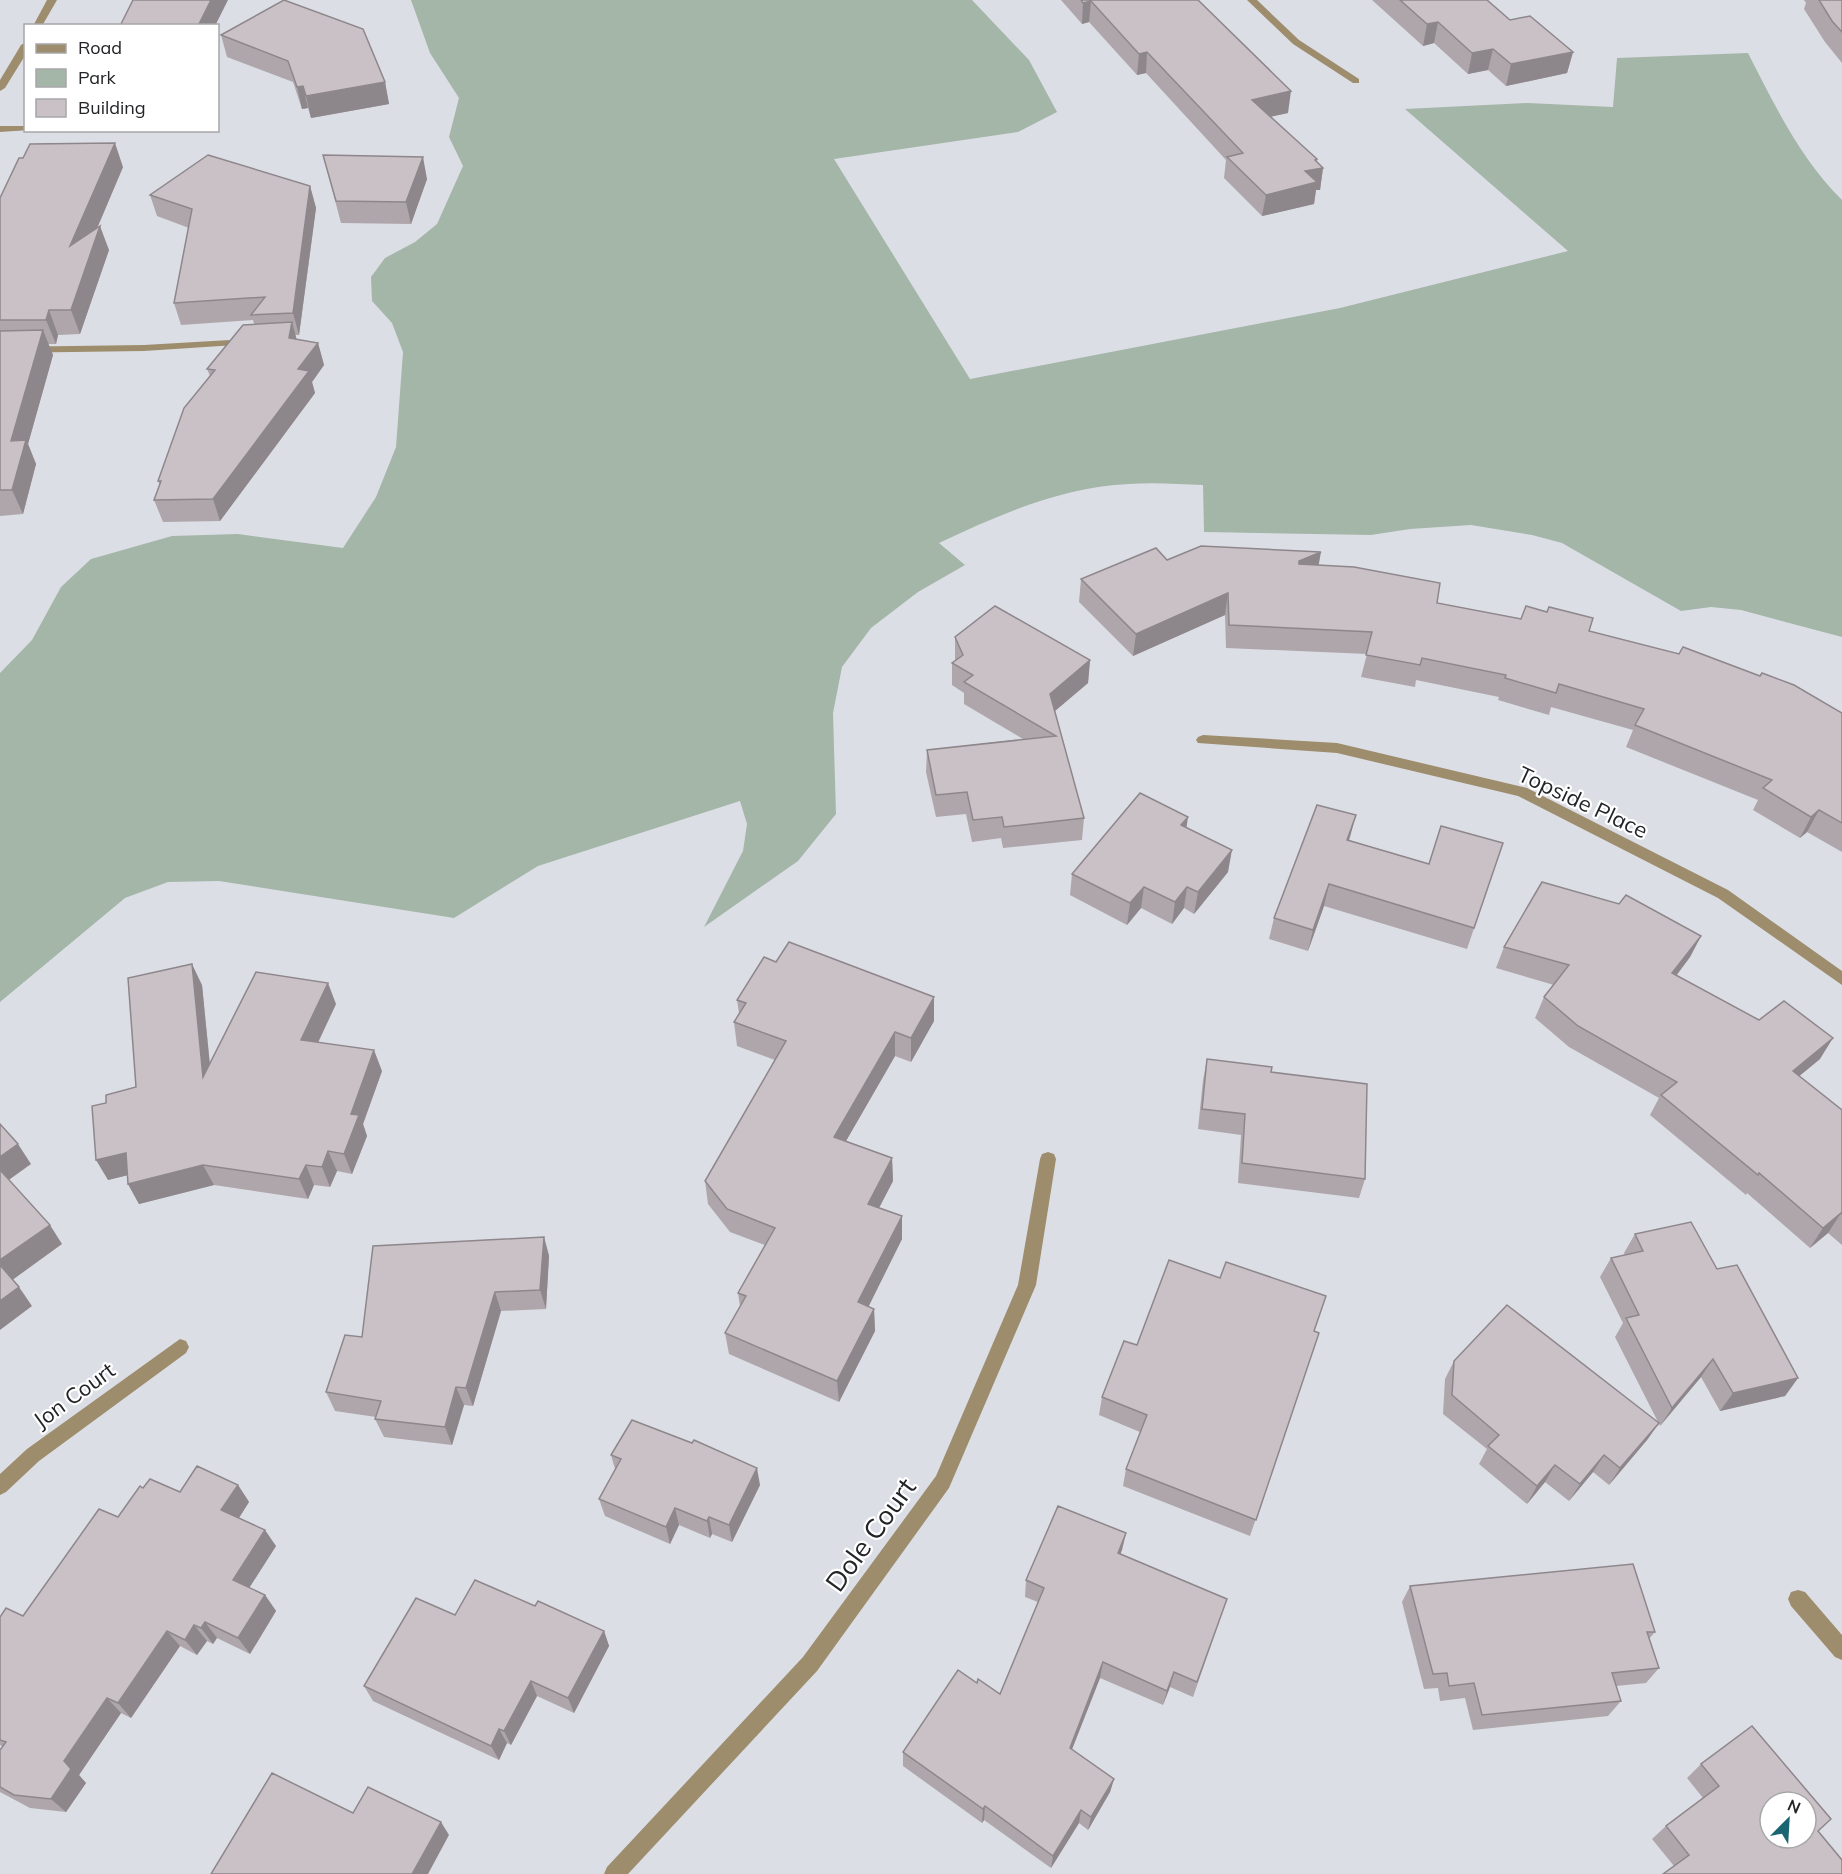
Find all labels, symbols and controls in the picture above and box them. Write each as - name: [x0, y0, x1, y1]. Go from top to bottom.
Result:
- legend: [24, 24, 219, 132]
- text: Road: [78, 36, 122, 59]
- text: Park: [78, 66, 117, 89]
- text: Building: [78, 96, 146, 119]
- street label: Topside Place: [1514, 760, 1652, 844]
- street label: Jon Court: [28, 1356, 121, 1434]
- street label: Dole Court: [818, 1471, 923, 1598]
- north arrow: [1758, 1790, 1818, 1850]
- text: N: [1785, 1795, 1804, 1818]

